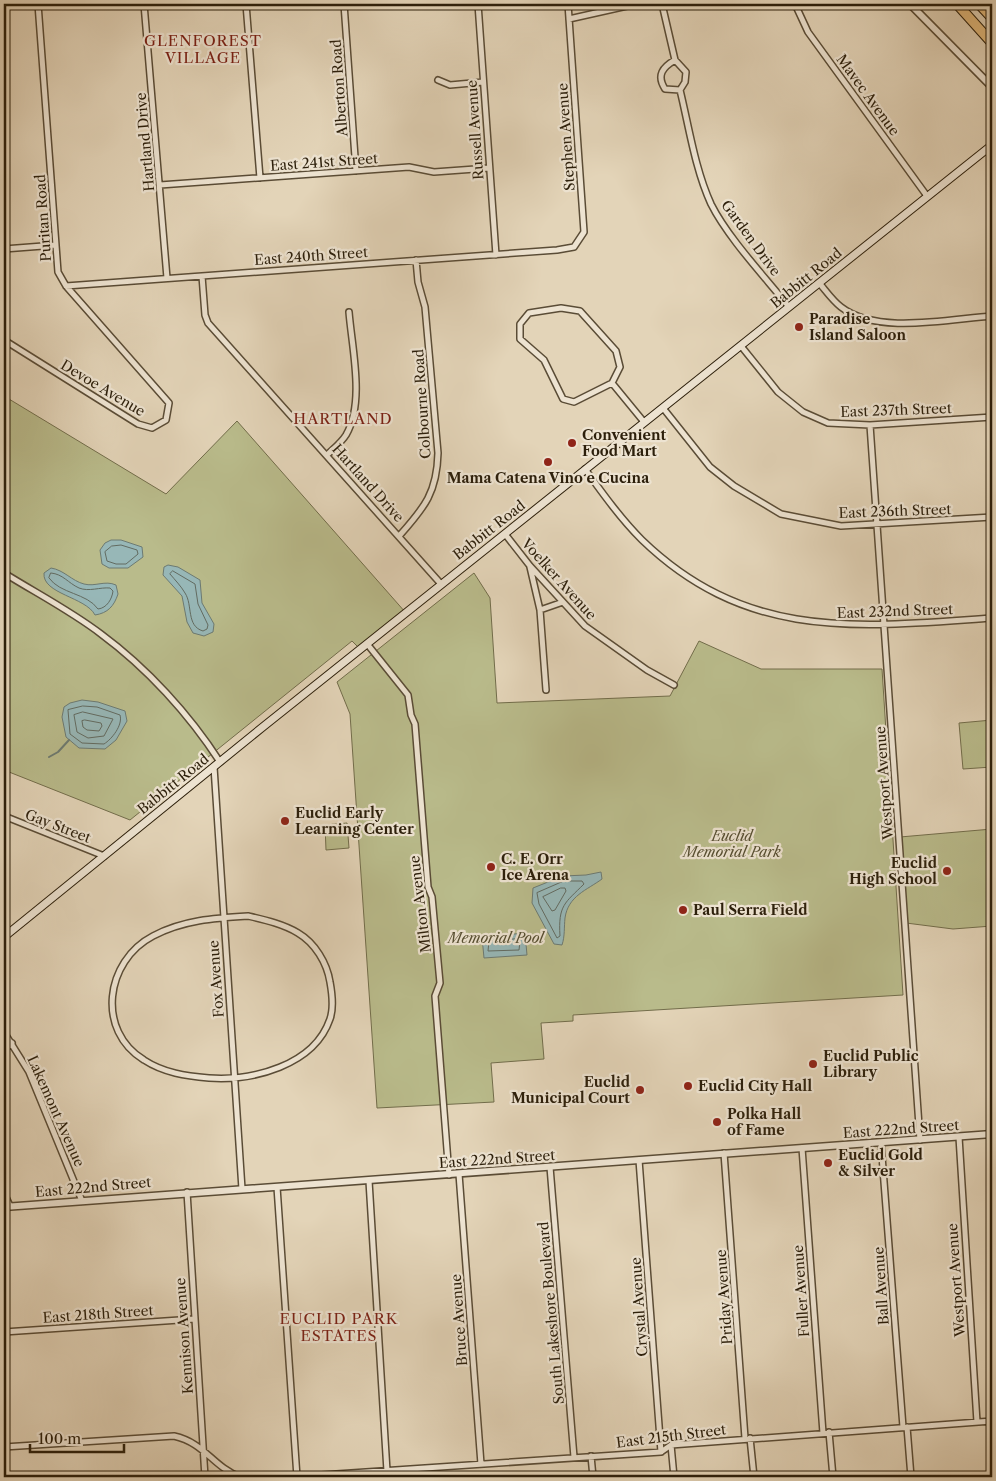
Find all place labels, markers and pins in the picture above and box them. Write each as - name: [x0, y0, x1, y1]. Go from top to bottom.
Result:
- place label: Paradise Island Saloon: [809, 310, 906, 344]
- marker: Paradise Island Saloon: [793, 321, 805, 333]
- place label: Convenient Food Mart: [582, 426, 667, 460]
- marker: Convenient Food Mart: [566, 437, 578, 449]
- marker: Mama Catena Vino e Cucina: [542, 456, 554, 468]
- place label: Mama Catena Vino e Cucina: [447, 469, 650, 487]
- place label: Euclid Early Learning Center: [295, 804, 414, 838]
- marker: Euclid Early Learning Center: [279, 815, 291, 827]
- place label: C. E. Orr Ice Arena: [501, 850, 570, 884]
- place label: Euclid High School: [849, 854, 938, 888]
- marker: C. E. Orr Ice Arena: [485, 861, 497, 873]
- marker: Euclid High School: [941, 865, 953, 877]
- place label: Paul Serra Field: [693, 901, 808, 919]
- marker: Paul Serra Field: [677, 904, 689, 916]
- place label: Euclid Public Library: [823, 1047, 919, 1081]
- marker: Euclid Public Library: [807, 1058, 819, 1070]
- place label: Euclid Municipal Court: [511, 1073, 631, 1107]
- place label: Euclid City Hall: [698, 1077, 812, 1095]
- marker: Euclid City Hall: [682, 1080, 694, 1092]
- marker: Euclid Municipal Court: [634, 1084, 646, 1096]
- place label: Polka Hall of Fame: [727, 1105, 801, 1139]
- marker: Polka Hall of Fame: [711, 1116, 723, 1128]
- place label: Euclid Gold & Silver: [838, 1146, 924, 1180]
- marker: Euclid Gold & Silver: [822, 1157, 834, 1169]

